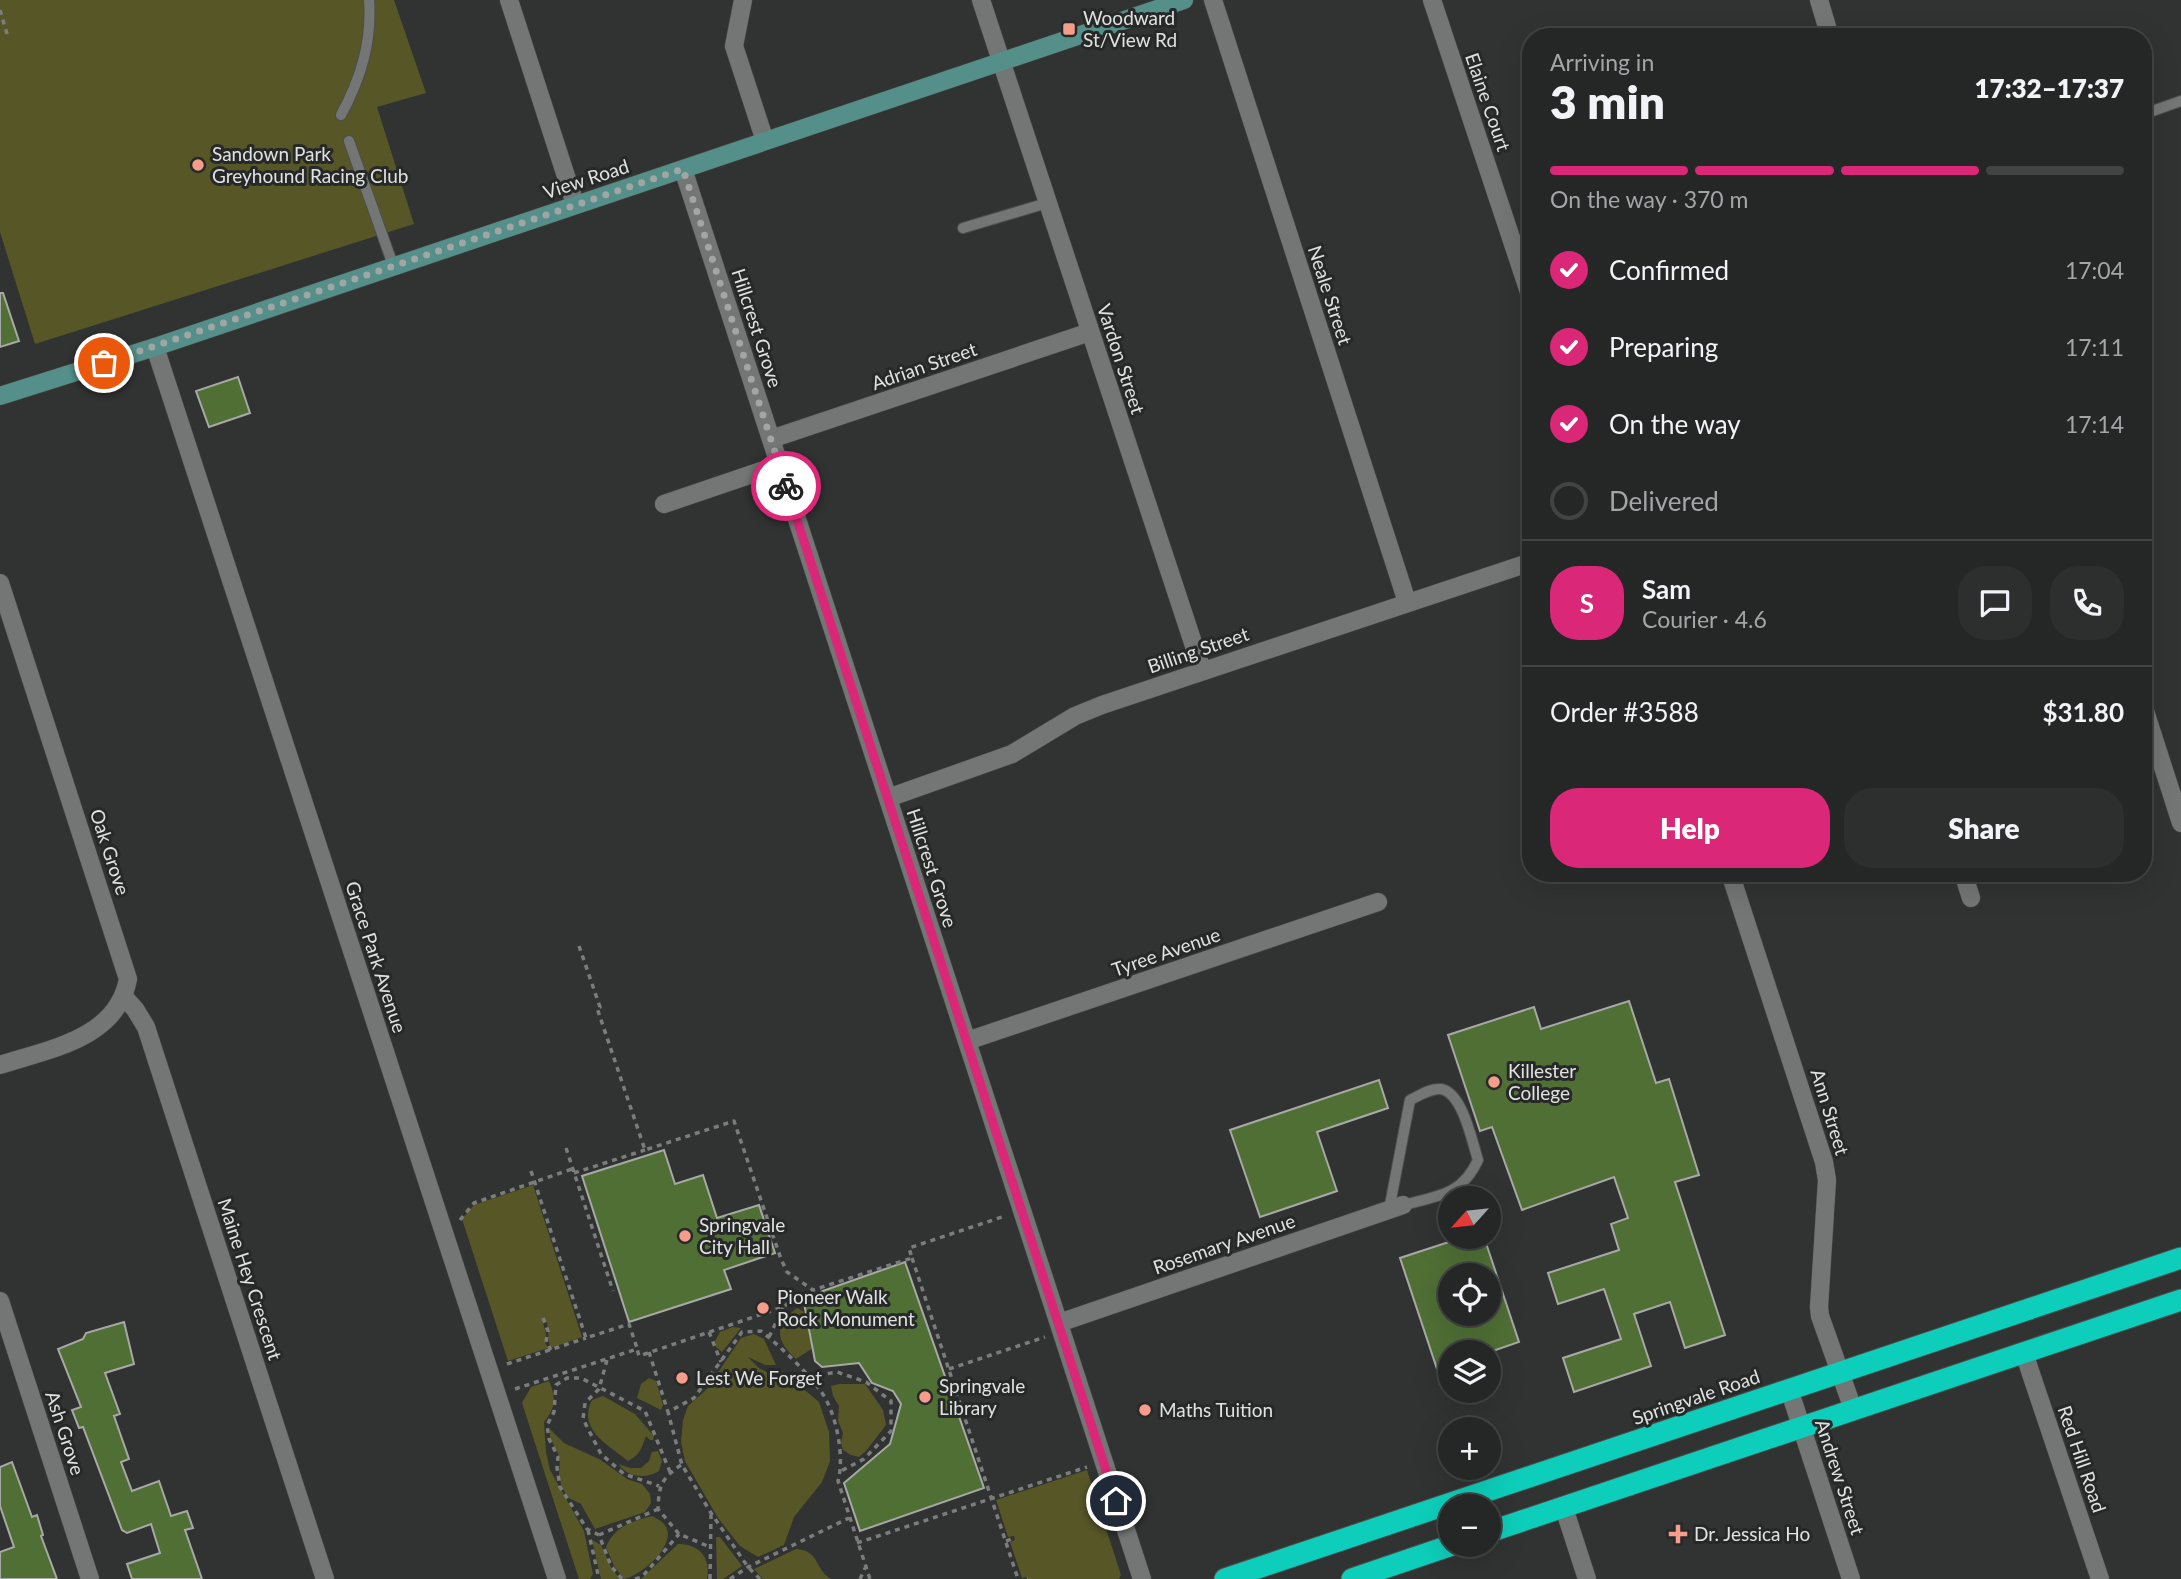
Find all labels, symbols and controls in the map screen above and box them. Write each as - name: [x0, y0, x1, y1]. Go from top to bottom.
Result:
- place label: Woodward St/View Rd: [1083, 6, 1177, 51]
- marker: Woodward St/View Rd: [1061, 21, 1077, 37]
- text: Arriving in: [1550, 48, 1654, 76]
- street label: Elaine Court: [1461, 50, 1516, 154]
- text: 17:32–17:37: [1974, 72, 2124, 104]
- text: 3 min: [1550, 74, 1665, 129]
- place label: Sandown Park Greyhound Racing Club: [212, 142, 409, 187]
- street label: View Road: [540, 154, 632, 203]
- marker: Sandown Park Greyhound Racing Club: [190, 157, 206, 173]
- text: On the way · 370 m: [1550, 185, 1749, 213]
- street label: Neale Street: [1304, 242, 1357, 348]
- icon: check: [1550, 251, 1588, 289]
- text: Confirmed: [1609, 254, 1729, 286]
- text: 17:04: [2065, 256, 2124, 284]
- street label: Hillcrest Grove: [727, 265, 788, 390]
- street label: Vardon Street: [1093, 301, 1150, 417]
- icon: check: [1550, 328, 1588, 366]
- text: Preparing: [1609, 331, 1718, 363]
- pin: [74, 333, 134, 393]
- text: 17:11: [2065, 333, 2124, 361]
- street label: Adrian Street: [868, 337, 980, 394]
- icon: bag: [85, 344, 123, 382]
- icon: check: [1550, 405, 1588, 443]
- text: On the way: [1609, 408, 1741, 440]
- text: 17:14: [2065, 410, 2124, 438]
- courier: [751, 451, 821, 521]
- icon: bike: [767, 467, 805, 505]
- text: Delivered: [1609, 485, 1719, 517]
- button: chat: [1958, 566, 2032, 640]
- button: phone: [2050, 566, 2124, 640]
- text: Sam: [1642, 573, 1691, 605]
- text: S: [1580, 587, 1594, 619]
- text: Courier · 4.6: [1642, 605, 1767, 633]
- street label: Billing Street: [1144, 621, 1252, 678]
- text: Order #3588: [1550, 696, 1699, 728]
- text: $31.80: [2042, 696, 2124, 728]
- button: Help: [1550, 788, 1830, 868]
- button: Share: [1844, 788, 2124, 868]
- street label: Hillcrest Grove: [902, 805, 963, 930]
- street label: Oak Grove: [86, 806, 135, 898]
- street label: Grace Park Avenue: [341, 878, 412, 1036]
- street label: Tyree Avenue: [1109, 922, 1223, 981]
- place label: Killester College: [1508, 1059, 1576, 1104]
- street label: Ann Street: [1806, 1066, 1855, 1158]
- marker: Killester College: [1486, 1074, 1502, 1090]
- north arrow: [1438, 1186, 1502, 1250]
- map controls: [1438, 1186, 1501, 1557]
- street label: Maine Hey Crescent: [213, 1195, 288, 1363]
- street label: Rosemary Avenue: [1150, 1208, 1298, 1279]
- place label: Springvale City Hall: [699, 1213, 785, 1258]
- marker: Springvale City Hall: [677, 1228, 693, 1244]
- button: locate: [1438, 1263, 1501, 1326]
- place label: Pioneer Walk Rock Monument: [777, 1285, 915, 1330]
- marker: Pioneer Walk Rock Monument: [755, 1300, 771, 1316]
- button: layers: [1438, 1340, 1501, 1403]
- street label: Springvale Road: [1629, 1364, 1763, 1429]
- place label: Lest We Forget: [696, 1366, 822, 1389]
- marker: Lest We Forget: [674, 1370, 690, 1386]
- place label: Springvale Library: [939, 1374, 1025, 1419]
- street label: Ash Grove: [41, 1388, 90, 1478]
- marker: Springvale Library: [917, 1389, 933, 1405]
- place label: Maths Tuition: [1159, 1398, 1273, 1421]
- marker: Maths Tuition: [1137, 1402, 1153, 1418]
- street label: Red Hill Road: [2053, 1402, 2112, 1515]
- street label: Andrew Street: [1811, 1416, 1870, 1538]
- button: +: [1438, 1417, 1501, 1480]
- pin: [1086, 1471, 1146, 1531]
- icon: home: [1097, 1482, 1135, 1520]
- button: −: [1438, 1494, 1501, 1557]
- place label: Dr. Jessica Ho: [1694, 1522, 1810, 1545]
- marker: Dr. Jessica Ho: [1668, 1524, 1688, 1544]

